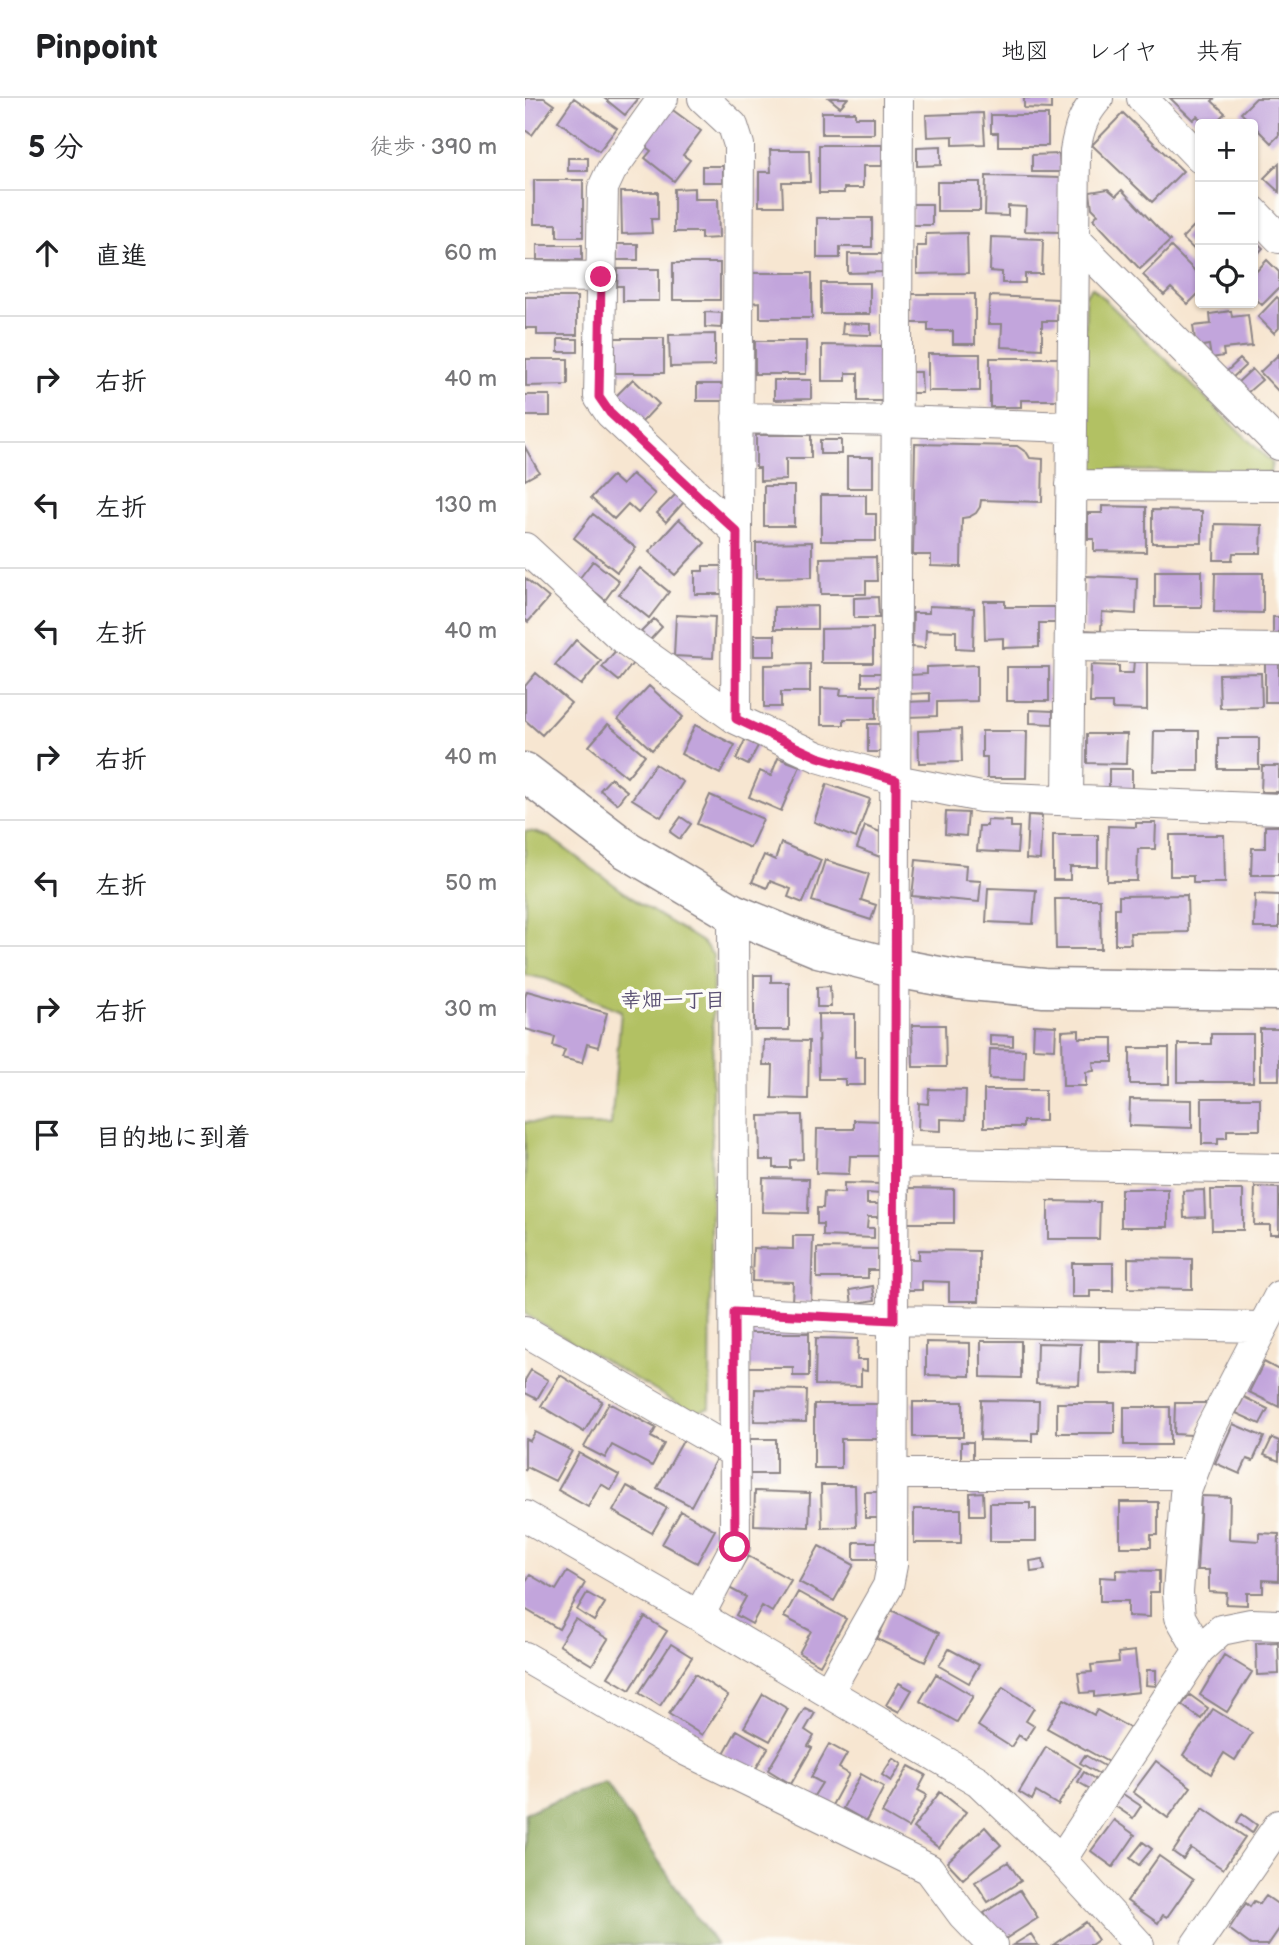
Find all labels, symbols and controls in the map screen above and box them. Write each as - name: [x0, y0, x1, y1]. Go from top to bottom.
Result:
- text: Pinpoint: [35, 28, 157, 68]
- text: 地図: [1001, 37, 1049, 66]
- text: レイヤ: [1087, 37, 1158, 66]
- text: 共有: [1196, 37, 1244, 66]
- map controls: [1195, 119, 1258, 308]
- button: +: [1195, 119, 1258, 182]
- text: 5 分: [28, 130, 83, 166]
- text: 徒歩 · 390 m: [370, 133, 497, 161]
- button: −: [1195, 182, 1258, 245]
- icon: ahead: [28, 234, 66, 272]
- text: 60 m: [444, 239, 497, 267]
- text: 直進: [95, 241, 147, 272]
- button: locate: [1195, 245, 1258, 308]
- route end: [585, 261, 616, 292]
- icon: right: [28, 360, 66, 398]
- text: 40 m: [444, 365, 497, 393]
- text: 右折: [95, 367, 147, 398]
- icon: left: [28, 486, 66, 524]
- text: 130 m: [435, 491, 497, 519]
- text: 左折: [95, 493, 147, 524]
- icon: left: [28, 612, 66, 650]
- text: 40 m: [444, 617, 497, 645]
- text: 左折: [95, 619, 147, 650]
- icon: right: [28, 738, 66, 776]
- text: 40 m: [444, 743, 497, 771]
- text: 右折: [95, 745, 147, 776]
- icon: left: [28, 864, 66, 902]
- text: 50 m: [445, 869, 497, 897]
- text: 左折: [95, 871, 147, 902]
- district label: 幸畑一丁目: [621, 988, 726, 1013]
- icon: right: [28, 990, 66, 1028]
- text: 30 m: [444, 995, 497, 1023]
- text: 右折: [95, 997, 147, 1028]
- icon: arrive: [28, 1116, 66, 1154]
- text: 目的地に到着: [95, 1123, 251, 1154]
- route start: [719, 1531, 750, 1562]

